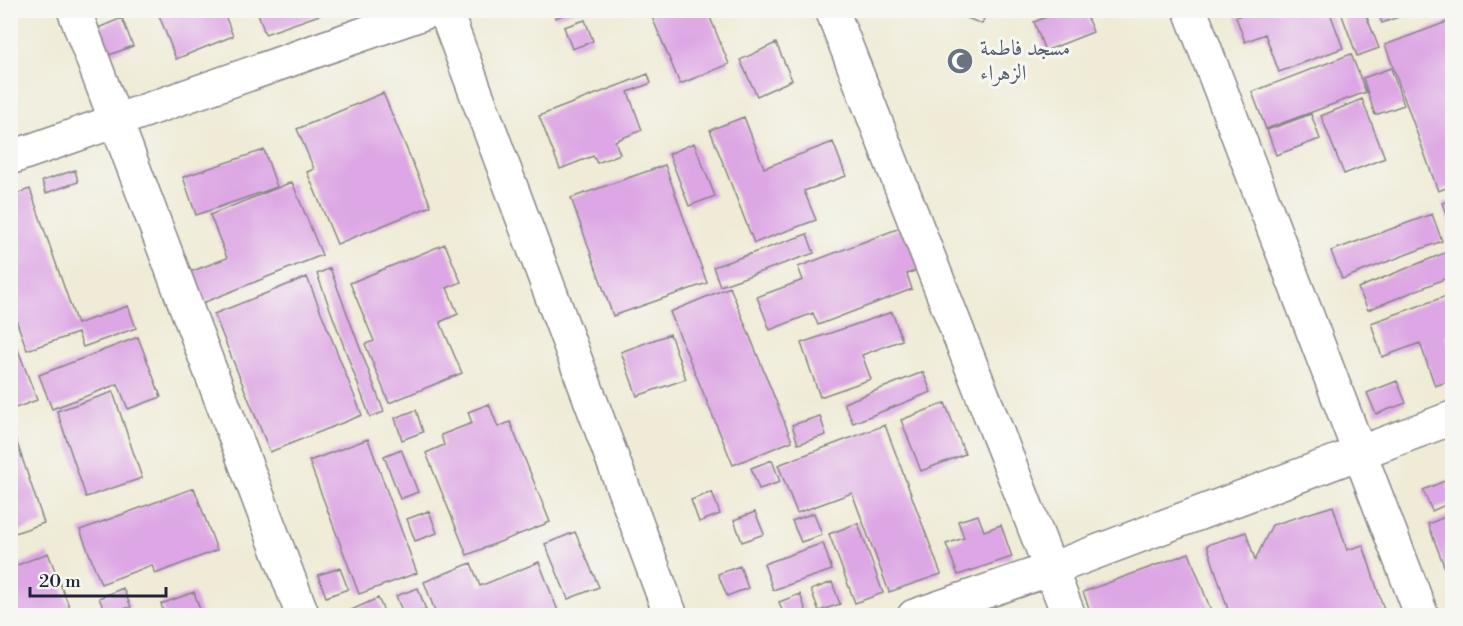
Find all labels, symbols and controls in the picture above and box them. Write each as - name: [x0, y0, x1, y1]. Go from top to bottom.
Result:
- place label: مسجد فاطمة الزهراء: [980, 35, 1070, 87]
- mosque icon: مسجد فاطمة الزهراء: [945, 46, 975, 76]
- scale bar: [30, 560, 166, 598]
- text: 20 m: [39, 570, 81, 593]

